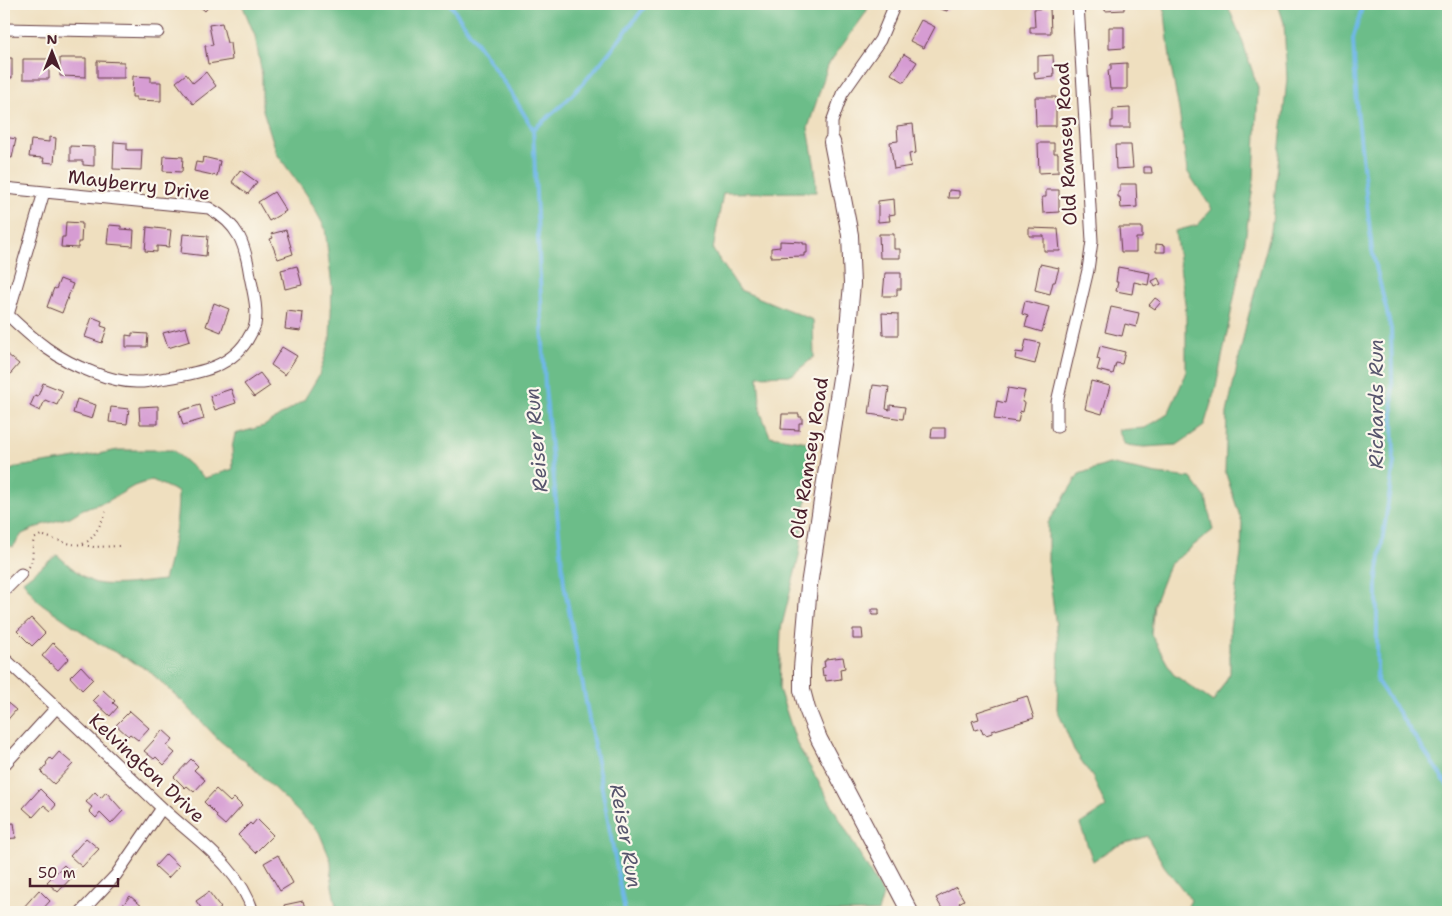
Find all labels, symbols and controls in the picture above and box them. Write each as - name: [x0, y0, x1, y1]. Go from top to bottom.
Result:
- north arrow: [28, 28, 78, 78]
- text: N: [46, 30, 58, 48]
- street label: Old Ramsey Road: [1049, 62, 1083, 226]
- street label: Mayberry Drive: [66, 164, 212, 206]
- water label: Richards Run: [1363, 339, 1389, 469]
- street label: Old Ramsey Road: [784, 375, 834, 541]
- water label: Reiser Run: [518, 387, 554, 493]
- street label: Kelvington Drive: [84, 708, 210, 828]
- water label: Reiser Run: [604, 782, 648, 890]
- scale bar: [30, 856, 118, 888]
- text: 50 m: [38, 863, 76, 883]

